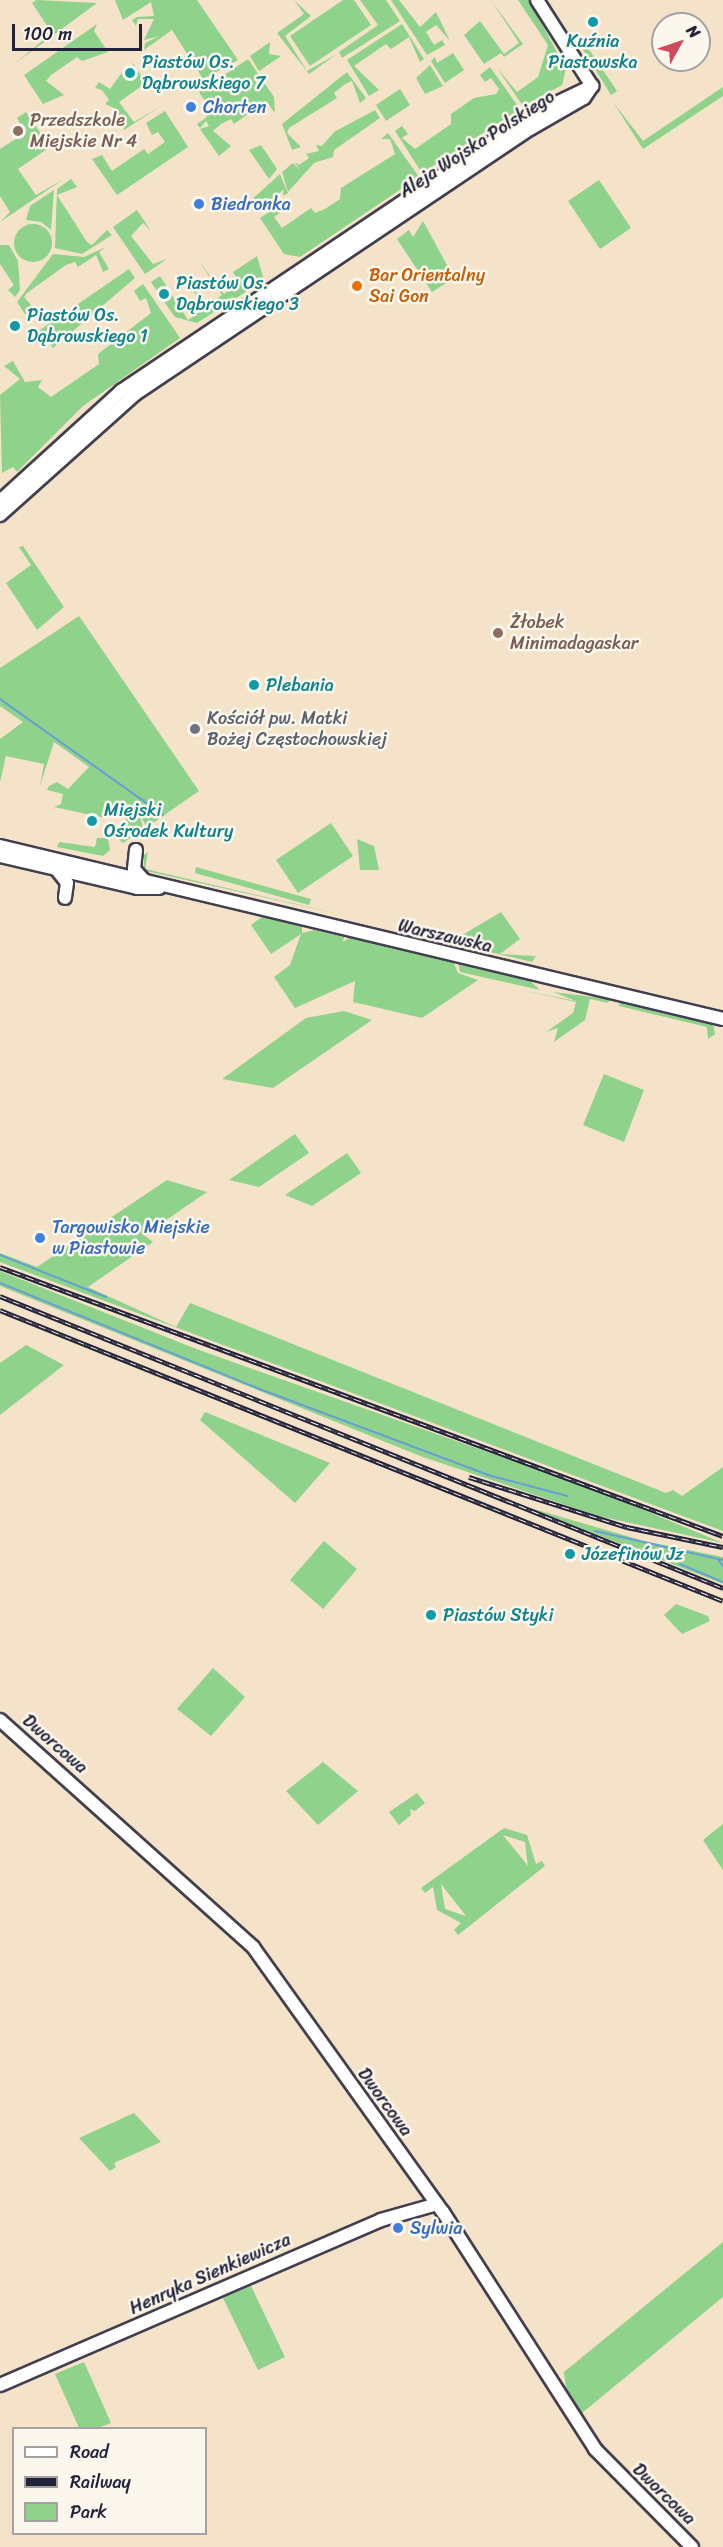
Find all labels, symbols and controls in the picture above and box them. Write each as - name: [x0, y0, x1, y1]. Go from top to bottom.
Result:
- scale bar: [15, 12, 146, 50]
- north arrow: [651, 12, 711, 72]
- marker: Kuźnia Piastowska: [586, 15, 600, 29]
- text: 100 m: [23, 18, 72, 50]
- text: N: [679, 18, 708, 45]
- place label: Kuźnia Piastowska: [548, 31, 638, 74]
- place label: Piastów Os. Dąbrowskiego 7: [142, 52, 265, 94]
- marker: Piastów Os. Dąbrowskiego 7: [123, 66, 137, 80]
- street label: Aleja Wojska Polskiego: [395, 86, 559, 202]
- place label: Chorten: [203, 96, 266, 118]
- marker: Chorten: [184, 100, 198, 114]
- place label: Przedszkole Miejskie Nr 4: [30, 110, 137, 152]
- marker: Przedszkole Miejskie Nr 4: [11, 124, 25, 138]
- place label: Biedronka: [211, 193, 291, 215]
- marker: Biedronka: [192, 197, 206, 211]
- place label: Bar Orientalny Sai Gon: [369, 265, 485, 308]
- place label: Piastów Os. Dąbrowskiego 3: [176, 273, 299, 316]
- marker: Bar Orientalny Sai Gon: [350, 279, 364, 293]
- marker: Piastów Os. Dąbrowskiego 3: [157, 287, 171, 301]
- place label: Piastów Os. Dąbrowskiego 1: [27, 305, 148, 348]
- marker: Piastów Os. Dąbrowskiego 1: [8, 319, 22, 333]
- place label: Żłobek Minimadagaskar: [510, 612, 638, 654]
- marker: Żłobek Minimadagaskar: [491, 626, 505, 640]
- place label: Plebania: [266, 674, 334, 696]
- marker: Plebania: [247, 678, 261, 692]
- place label: Kościół pw. Matki Bożej Częstochowskiej: [207, 708, 387, 750]
- marker: Kościół pw. Matki Bożej Częstochowskiej: [188, 722, 202, 736]
- place label: Miejski Ośrodek Kultury: [104, 800, 233, 842]
- marker: Miejski Ośrodek Kultury: [85, 814, 99, 828]
- street label: Warszawska: [396, 915, 494, 957]
- place label: Targowisko Miejskie w Piastowie: [52, 1217, 211, 1260]
- marker: Targowisko Miejskie w Piastowie: [33, 1231, 47, 1245]
- place label: Józefinów Jz: [582, 1543, 684, 1565]
- marker: Józefinów Jz: [563, 1547, 577, 1561]
- place label: Piastów Styki: [443, 1604, 553, 1626]
- marker: Piastów Styki: [424, 1608, 438, 1622]
- street label: Dworcowa: [18, 1710, 92, 1778]
- street label: Dworcowa: [353, 2064, 417, 2140]
- place label: Sylwia: [410, 2217, 462, 2239]
- marker: Sylwia: [391, 2221, 405, 2235]
- street label: Henryka Sienkiewicza: [126, 2229, 294, 2319]
- legend: [12, 2427, 207, 2535]
- text: Road: [70, 2436, 109, 2468]
- street label: Dworcowa: [628, 2459, 700, 2529]
- text: Railway: [70, 2466, 131, 2498]
- text: Park: [70, 2496, 107, 2528]

